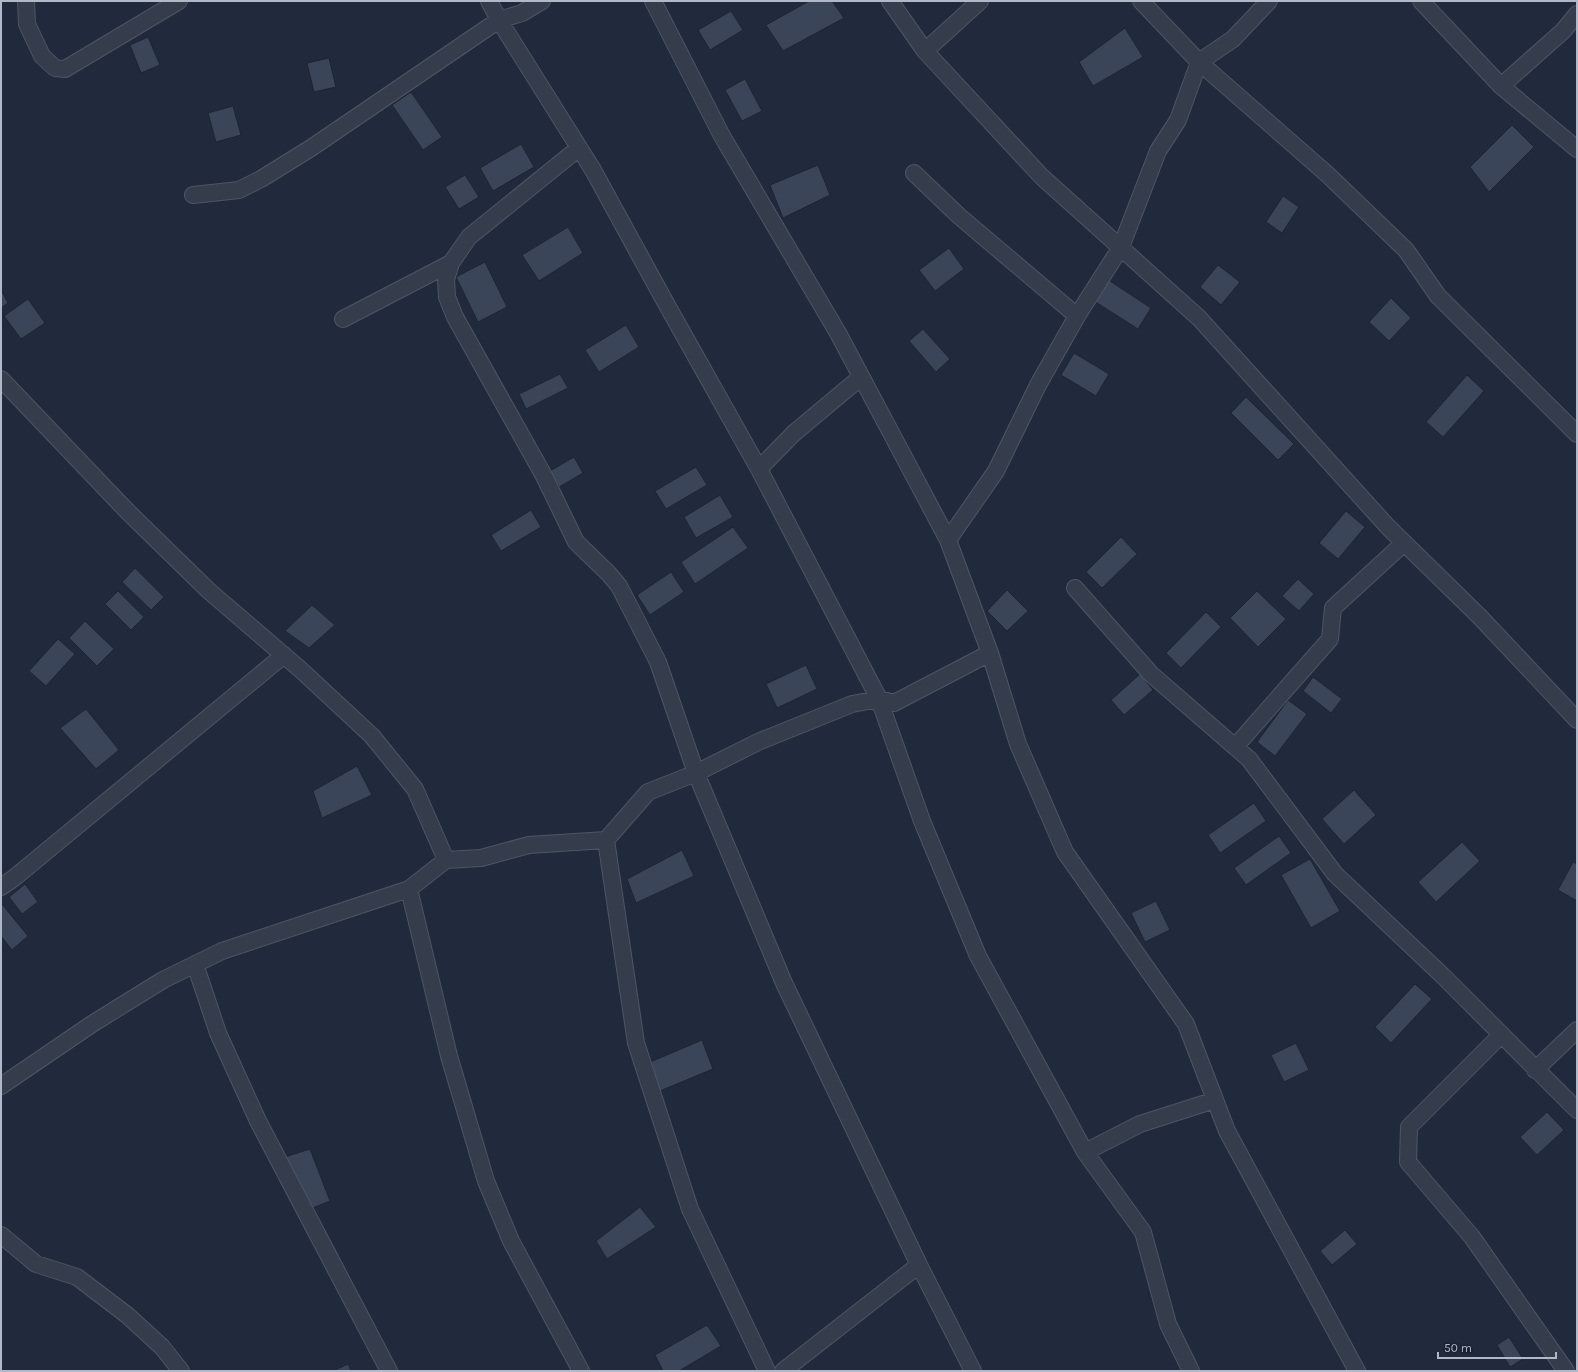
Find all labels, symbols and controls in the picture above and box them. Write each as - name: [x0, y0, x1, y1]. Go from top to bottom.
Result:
- scale bar: [1438, 1334, 1556, 1360]
- text: 50 m: [1444, 1341, 1472, 1355]

